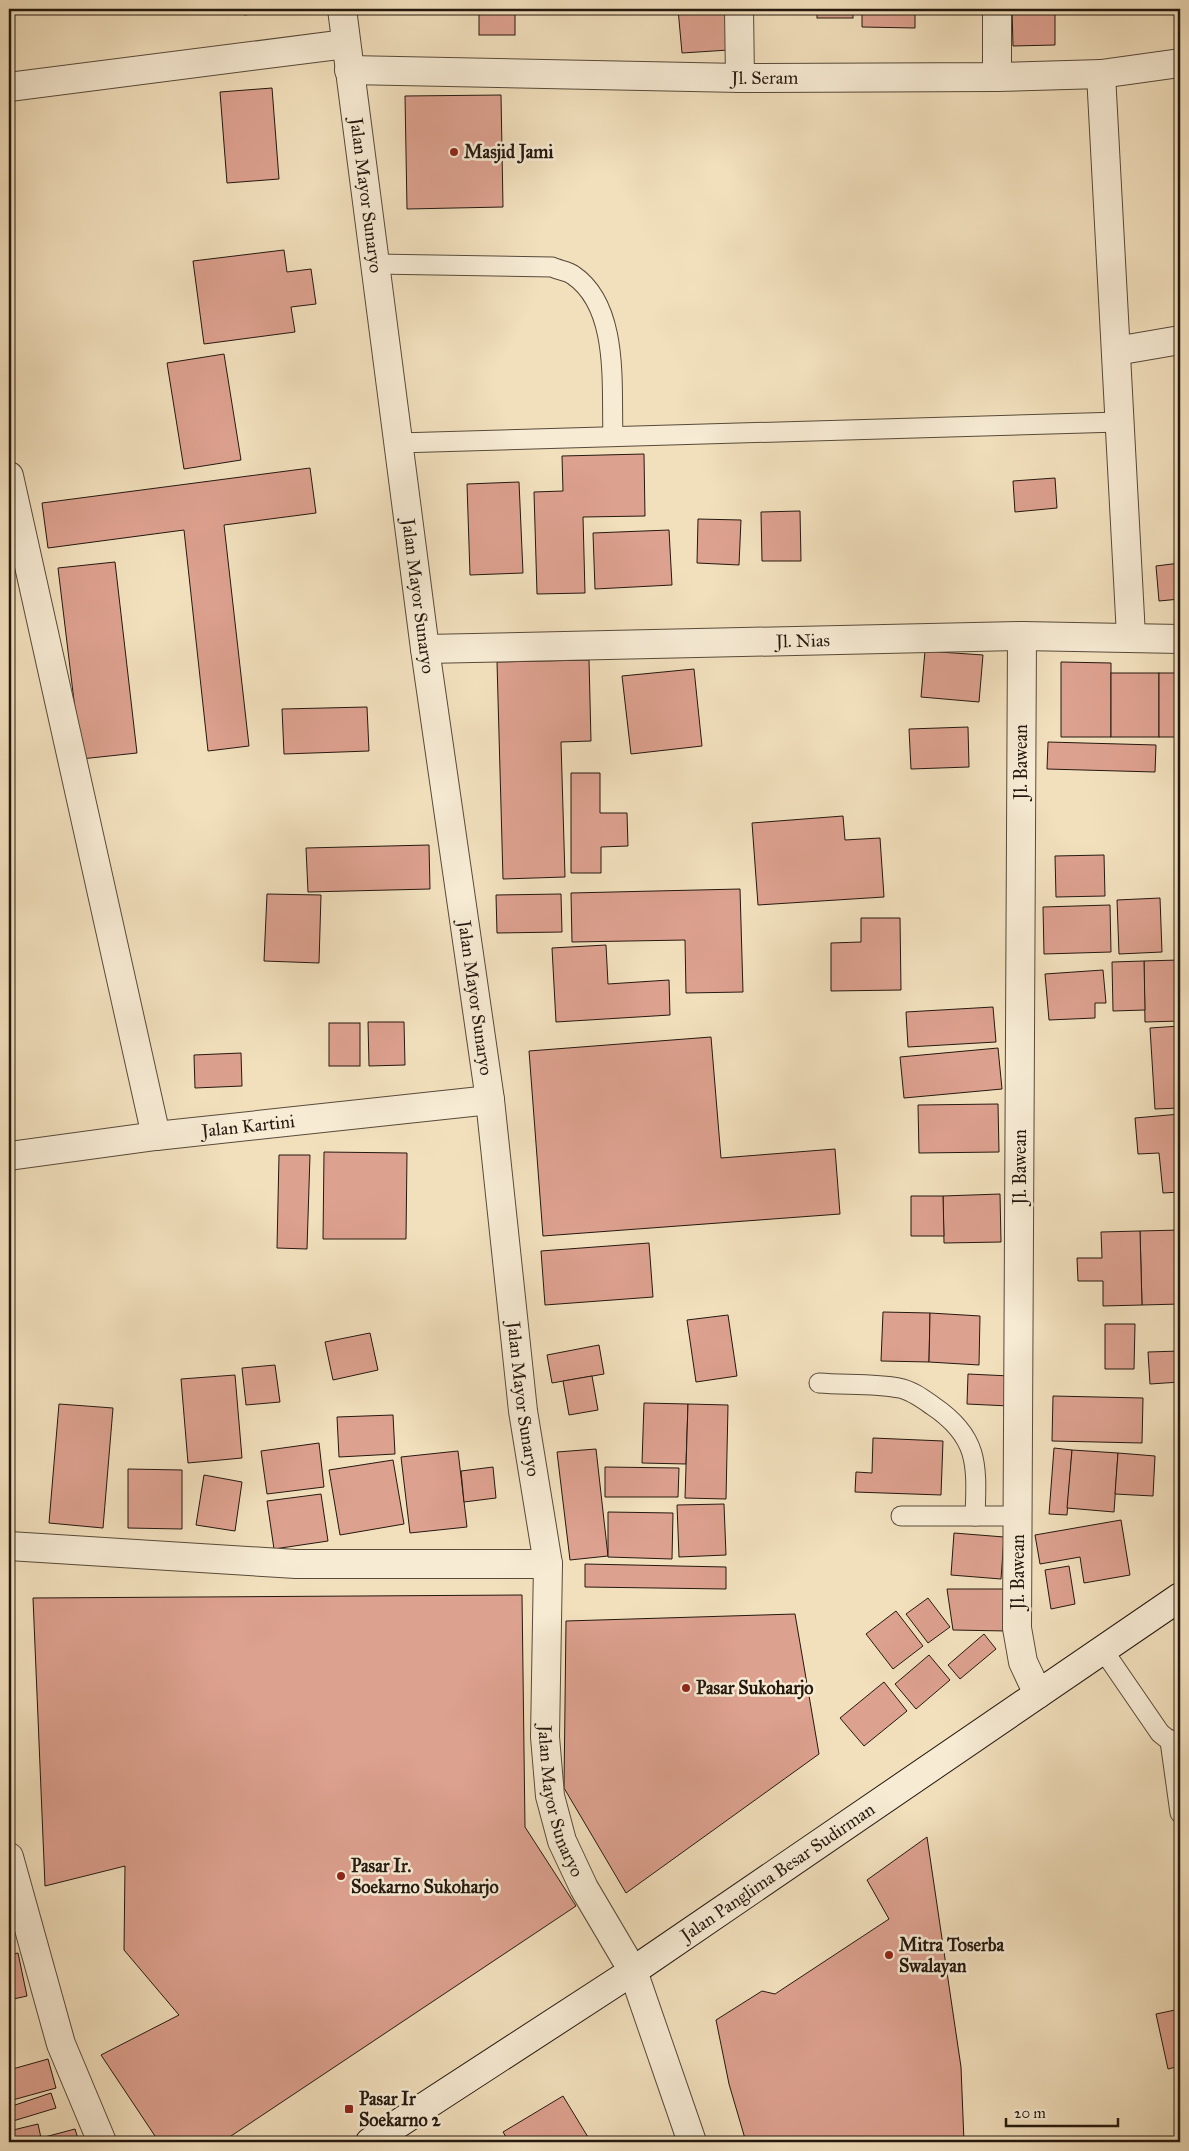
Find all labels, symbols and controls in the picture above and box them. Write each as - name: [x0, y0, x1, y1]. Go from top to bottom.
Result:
- street label: Jl. Seram: [729, 67, 799, 90]
- street label: Jalan Mayor Sunaryo: [344, 115, 387, 274]
- place label: Masjid Jami: [464, 141, 554, 164]
- marker: Masjid Jami: [448, 146, 460, 158]
- street label: Jalan Mayor Sunaryo: [396, 515, 439, 675]
- street label: Jl. Nias: [774, 629, 830, 653]
- street label: Jl. Bawean: [1010, 724, 1033, 802]
- street label: Jalan Mayor Sunaryo: [452, 917, 497, 1077]
- street label: Jalan Kartini: [198, 1110, 296, 1143]
- street label: Jl. Bawean: [1009, 1129, 1032, 1207]
- street label: Jalan Mayor Sunaryo: [501, 1318, 545, 1478]
- street label: Jl. Bawean: [1007, 1534, 1030, 1612]
- place label: Pasar Sukoharjo: [696, 1677, 814, 1700]
- marker: Pasar Sukoharjo: [680, 1682, 692, 1694]
- street label: Jalan Mayor Sunaryo: [533, 1723, 588, 1881]
- street label: Jalan Panglima Besar Sudirman: [675, 1798, 879, 1948]
- place label: Pasar Ir. Soekarno Sukoharjo: [351, 1855, 499, 1899]
- marker: Pasar Ir. Soekarno Sukoharjo: [335, 1870, 347, 1882]
- place label: Mitra Toserba Swalayan: [899, 1934, 1005, 1978]
- marker: Mitra Toserba Swalayan: [883, 1949, 895, 1961]
- place label: Pasar Ir Soekarno 2: [359, 2088, 442, 2131]
- scale bar: [1006, 2096, 1119, 2128]
- marker: Pasar Ir Soekarno 2: [343, 2103, 355, 2115]
- text: 20 m: [1014, 2104, 1046, 2122]

